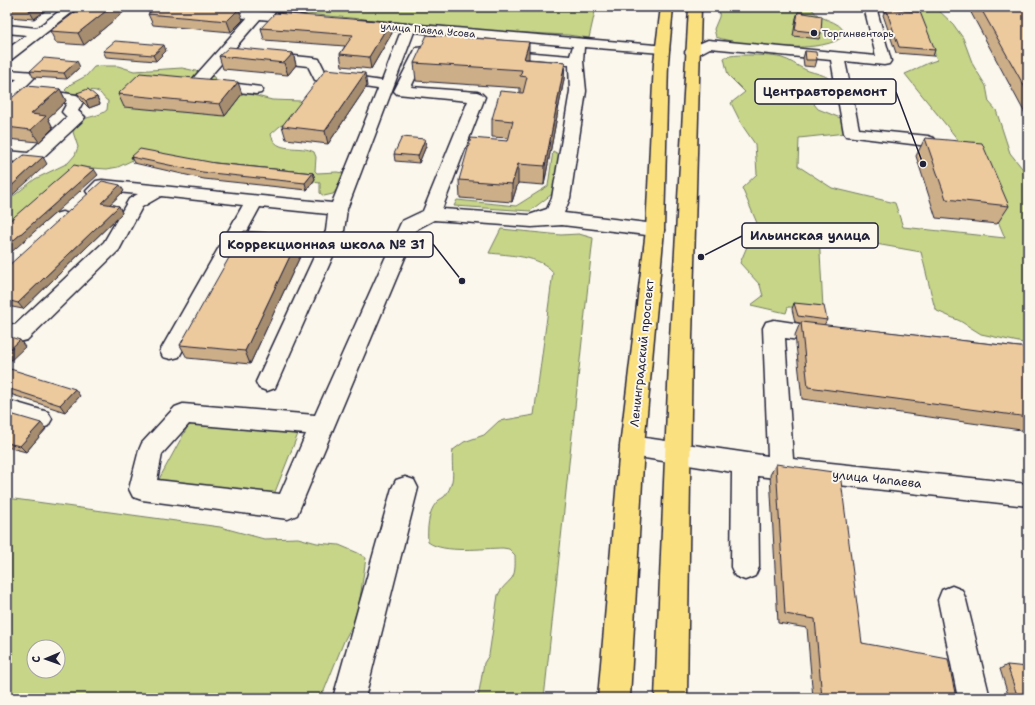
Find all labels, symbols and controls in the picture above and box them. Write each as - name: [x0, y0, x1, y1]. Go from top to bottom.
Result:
- street label: улица Павла Усова: [380, 19, 477, 41]
- place label: Торгинвентарь: [822, 27, 894, 40]
- marker: Торгинвентарь: [809, 28, 819, 38]
- callout: Центравторемонт: [755, 79, 896, 104]
- text: Центравторемонт: [763, 83, 887, 100]
- callout: Ильинская улица: [742, 223, 878, 248]
- text: Ильинская улица: [750, 227, 870, 244]
- callout: Коррекционная школа № 31: [220, 232, 433, 257]
- text: Коррекционная школа № 31: [227, 236, 425, 253]
- street label: Ленинградский проспект: [626, 278, 658, 428]
- street label: улица Чапаева: [832, 466, 923, 492]
- north arrow: [26, 639, 66, 679]
- text: С: [29, 655, 44, 663]

